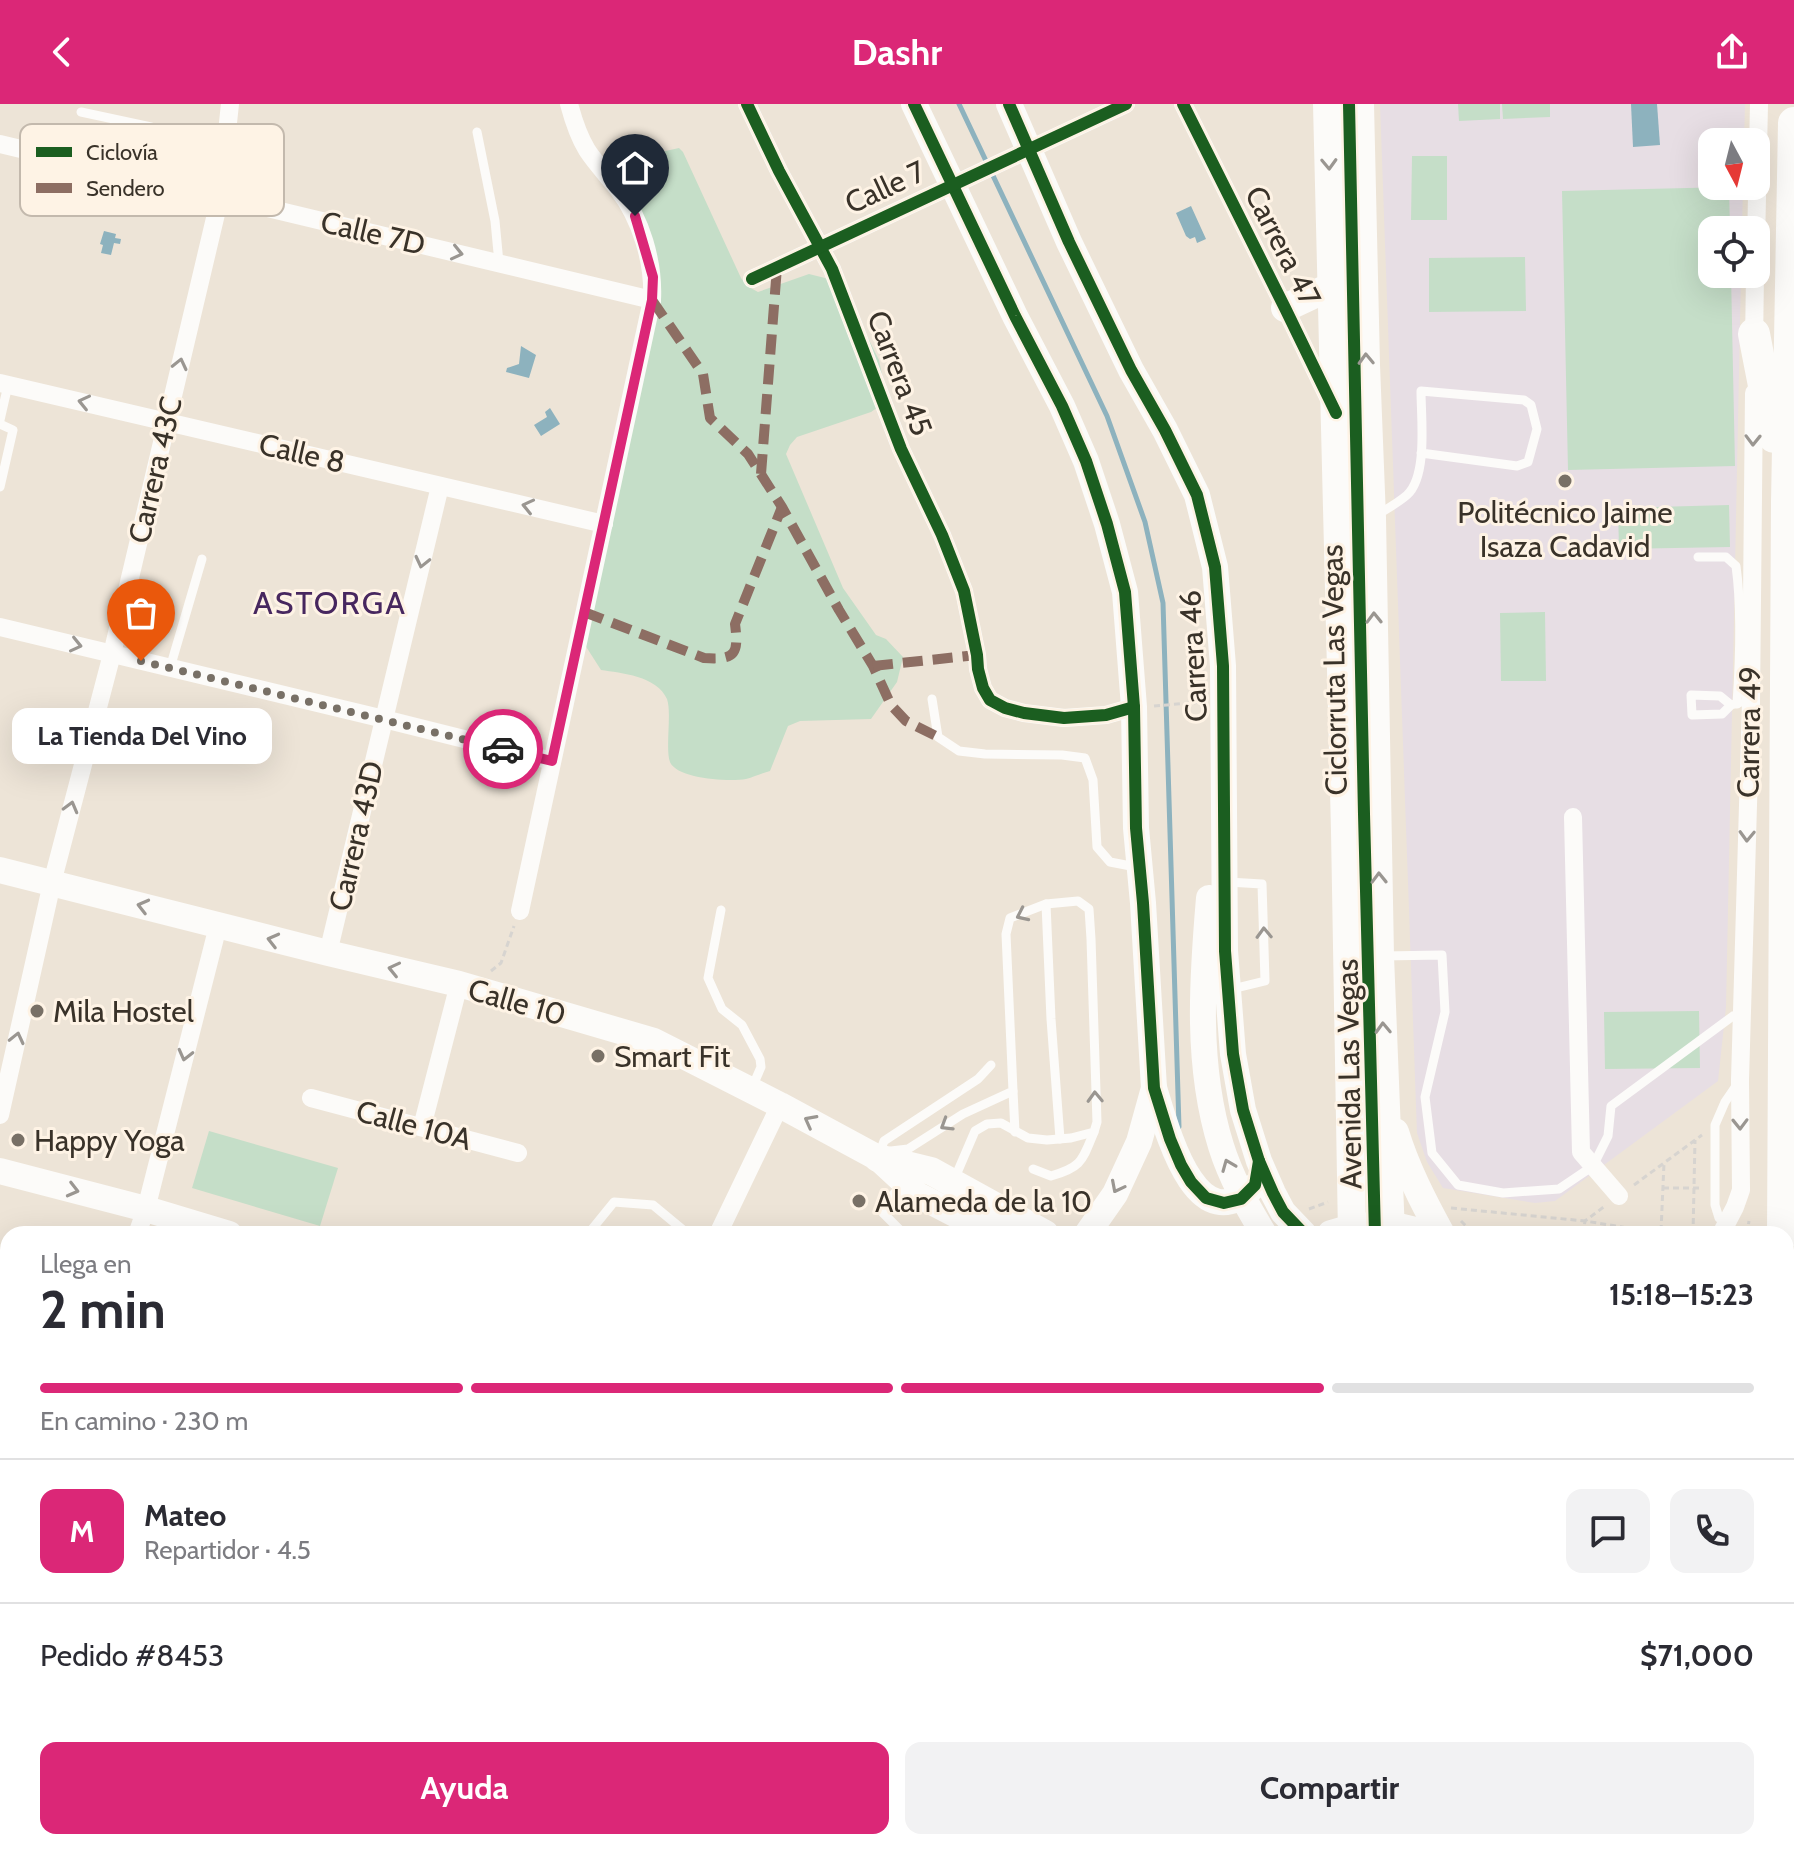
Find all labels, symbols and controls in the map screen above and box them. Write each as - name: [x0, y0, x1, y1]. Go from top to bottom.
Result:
- icon: back: [40, 30, 84, 74]
- text: Dashr: [852, 30, 942, 74]
- icon: share: [1710, 30, 1754, 74]
- legend: [20, 124, 284, 216]
- north arrow: [1698, 128, 1770, 200]
- map controls: [1698, 128, 1770, 288]
- pin: [601, 134, 669, 216]
- text: Ciclovía: [86, 139, 158, 166]
- icon: home: [613, 146, 657, 190]
- street label: Calle 7: [839, 152, 931, 222]
- one-way arrow: [1320, 158, 1337, 171]
- text: Sendero: [86, 175, 165, 202]
- street label: Carrera 47: [1237, 180, 1329, 312]
- street label: Calle 7D: [317, 203, 429, 263]
- button: locate: [1698, 216, 1770, 288]
- one-way arrow: [450, 244, 464, 261]
- street label: Carrera 45: [859, 305, 941, 441]
- one-way arrow: [1358, 352, 1375, 365]
- one-way arrow: [171, 358, 188, 372]
- street label: Carrera 43C: [120, 393, 190, 547]
- one-way arrow: [77, 395, 91, 412]
- street label: Calle 8: [255, 425, 349, 481]
- one-way arrow: [1744, 434, 1762, 447]
- marker: Politécnico Jaime Isaza Cadavid: [1556, 472, 1574, 490]
- place label: Politécnico Jaime Isaza Cadavid: [1457, 494, 1673, 565]
- one-way arrow: [521, 498, 535, 515]
- street label: Ciclorruta Las Vegas: [1313, 544, 1355, 796]
- one-way arrow: [414, 554, 431, 568]
- pin: [107, 579, 175, 661]
- district label: ASTORGA: [253, 583, 407, 622]
- street label: Carrera 46: [1171, 589, 1215, 723]
- icon: bag: [119, 591, 163, 635]
- one-way arrow: [1365, 611, 1383, 624]
- one-way arrow: [69, 636, 82, 653]
- street label: Carrera 49: [1729, 666, 1769, 798]
- callout: La Tienda Del Vino: [11, 709, 271, 765]
- courier: [463, 709, 543, 789]
- text: La Tienda Del Vino: [37, 720, 247, 752]
- icon: car: [481, 727, 525, 771]
- street label: Carrera 43D: [321, 757, 391, 915]
- one-way arrow: [62, 801, 79, 815]
- one-way arrow: [1738, 830, 1756, 843]
- one-way arrow: [1370, 871, 1388, 884]
- one-way arrow: [136, 899, 150, 916]
- one-way arrow: [1015, 905, 1030, 921]
- one-way arrow: [1255, 926, 1272, 939]
- one-way arrow: [267, 932, 281, 949]
- street label: Avenida Las Vegas: [1328, 958, 1370, 1190]
- one-way arrow: [387, 961, 401, 978]
- street label: Calle 10: [464, 970, 570, 1034]
- place label: Mila Hostel: [53, 993, 194, 1030]
- marker: Mila Hostel: [28, 1002, 46, 1020]
- one-way arrow: [1374, 1021, 1391, 1034]
- one-way arrow: [8, 1032, 25, 1046]
- place label: Smart Fit: [614, 1038, 730, 1075]
- marker: Smart Fit: [589, 1047, 607, 1065]
- one-way arrow: [178, 1048, 195, 1062]
- one-way arrow: [1087, 1090, 1104, 1103]
- street label: Calle 10A: [352, 1092, 476, 1158]
- one-way arrow: [941, 1115, 955, 1130]
- one-way arrow: [803, 1116, 818, 1131]
- one-way arrow: [1731, 1118, 1749, 1131]
- place label: Happy Yoga: [34, 1122, 185, 1159]
- marker: Happy Yoga: [9, 1131, 27, 1149]
- one-way arrow: [1222, 1159, 1238, 1173]
- one-way arrow: [1111, 1179, 1127, 1194]
- one-way arrow: [66, 1181, 80, 1198]
- place label: Alameda de la 10: [875, 1183, 1092, 1220]
- marker: Alameda de la 10: [850, 1192, 868, 1210]
- text: Llega en: [40, 1248, 131, 1280]
- text: 15:18–15:23: [1609, 1276, 1754, 1313]
- text: 2 min: [40, 1278, 166, 1341]
- text: En camino · 230 m: [40, 1405, 248, 1437]
- button: chat: [1566, 1489, 1650, 1573]
- button: phone: [1670, 1489, 1754, 1573]
- text: Mateo: [144, 1497, 226, 1534]
- text: M: [70, 1513, 95, 1550]
- text: Repartidor · 4.5: [144, 1534, 311, 1566]
- text: Pedido #8453: [40, 1637, 224, 1674]
- text: $71,000: [1640, 1637, 1754, 1674]
- button: Ayuda: [40, 1742, 889, 1834]
- button: Compartir: [905, 1742, 1754, 1834]

